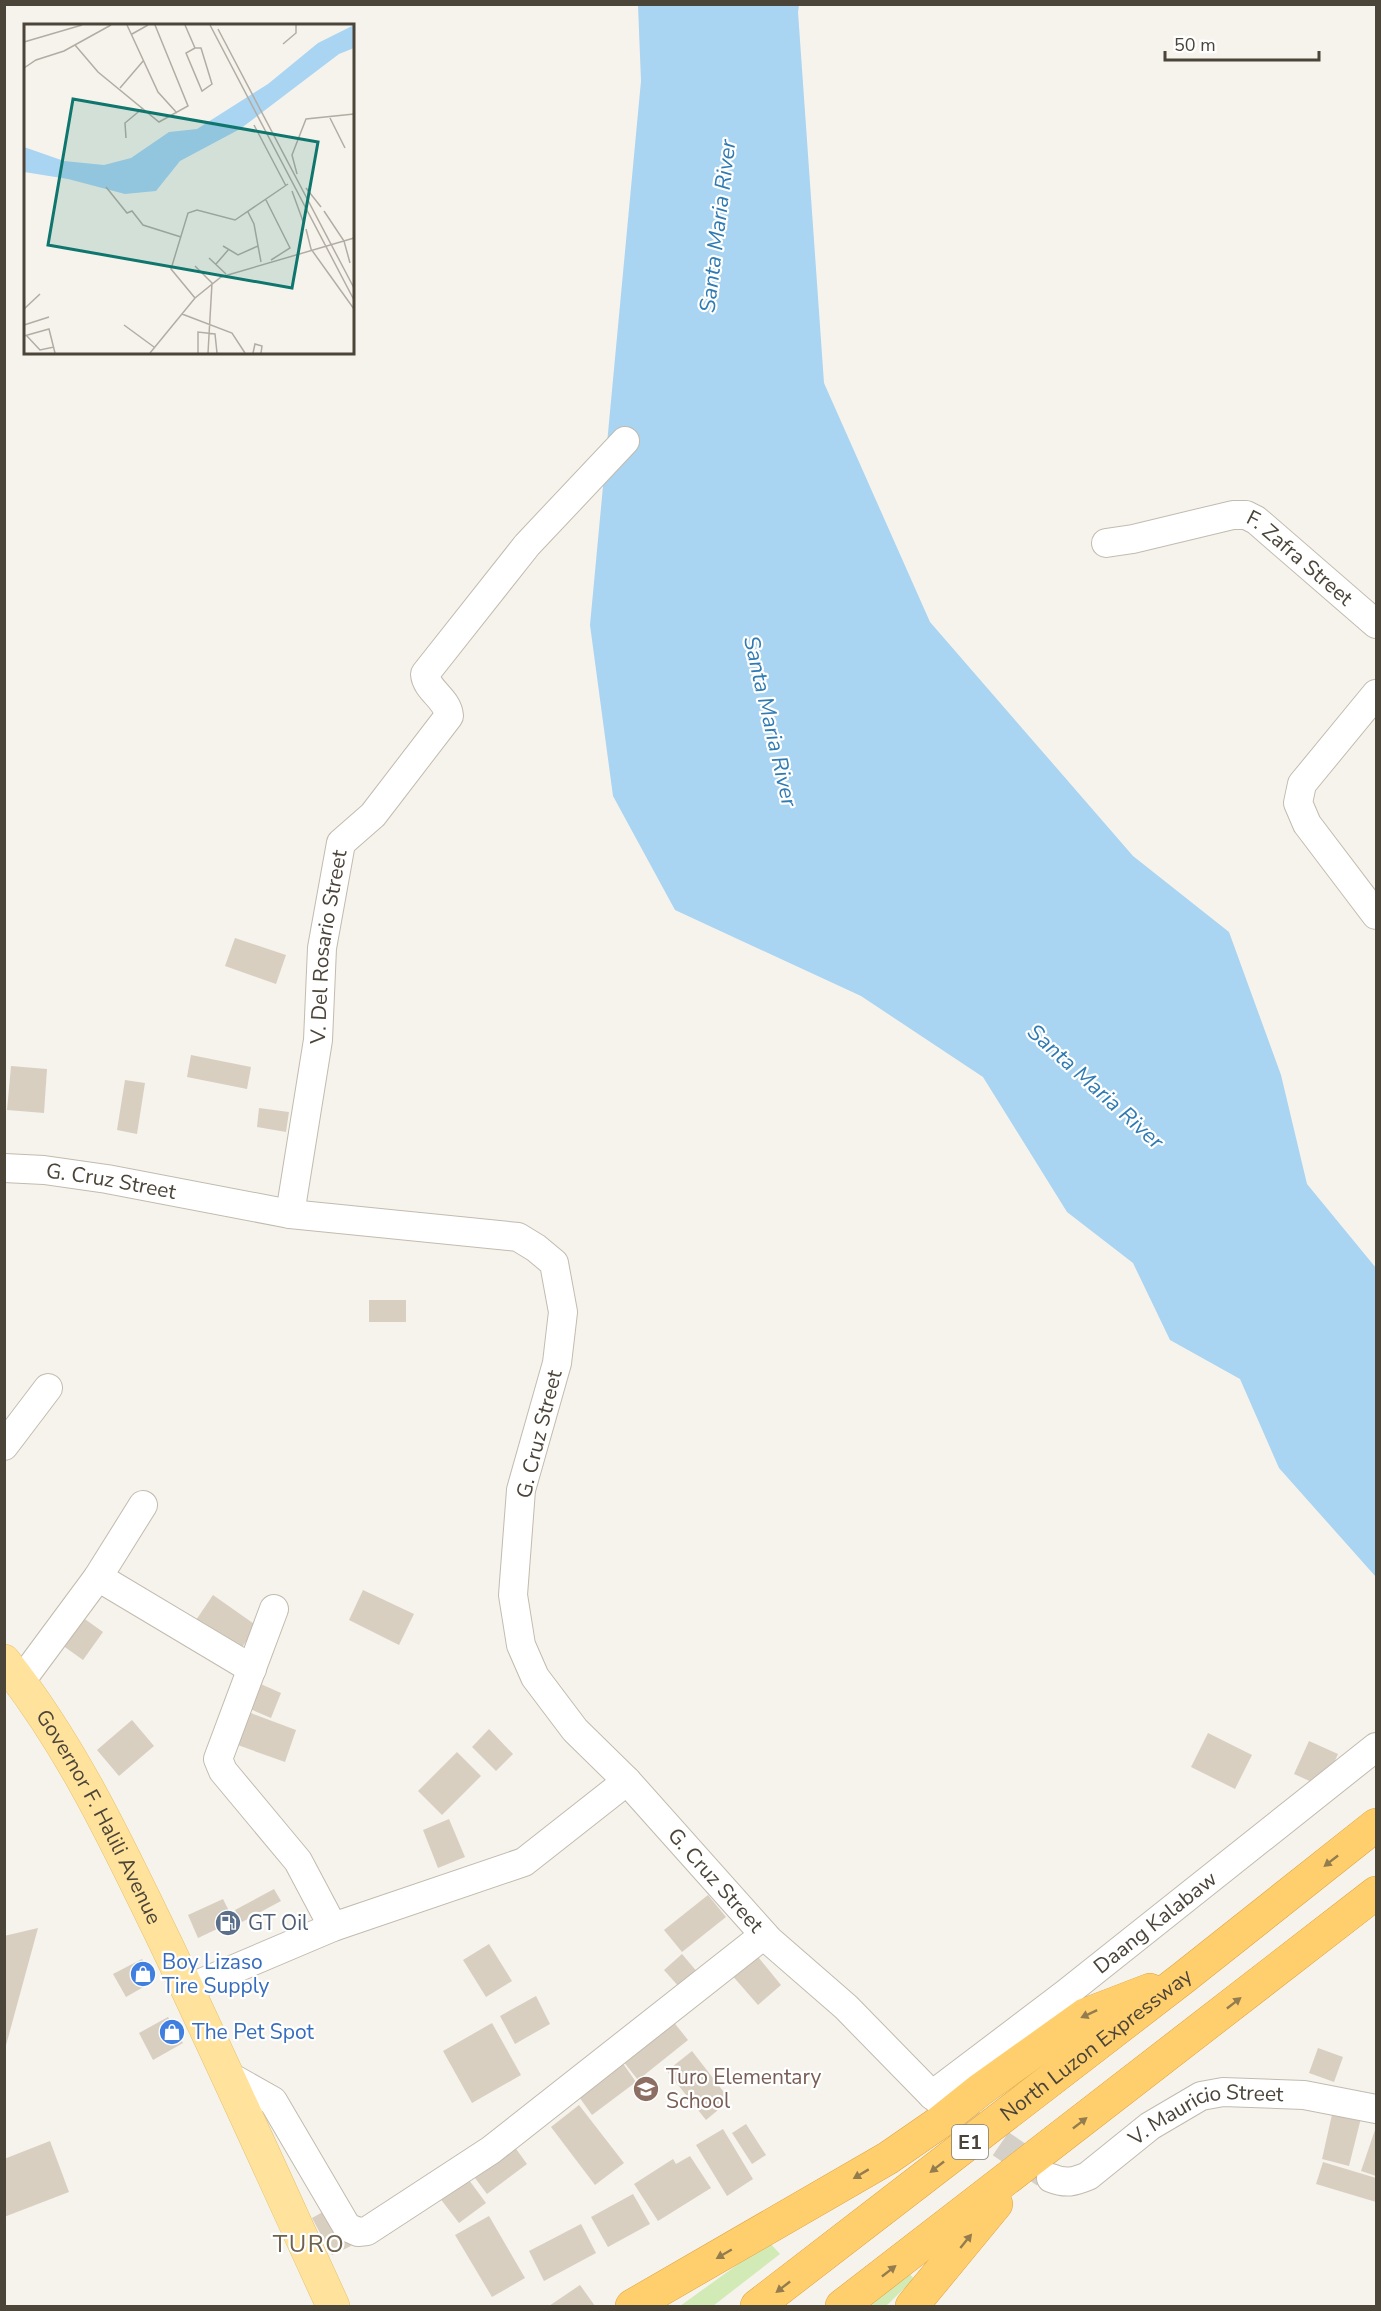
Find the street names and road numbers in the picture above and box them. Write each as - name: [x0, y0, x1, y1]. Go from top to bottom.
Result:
- street label: F. Zafra Street: [1242, 504, 1359, 612]
- street label: V. Del Rosario Street: [304, 847, 354, 1046]
- street label: G. Cruz Street: [44, 1156, 179, 1206]
- street label: G. Cruz Street: [510, 1366, 569, 1501]
- street label: Governor F. Halili Avenue: [29, 1704, 168, 1929]
- street label: G. Cruz Street: [661, 1822, 770, 1939]
- street label: Daang Kalabaw: [1088, 1865, 1223, 1980]
- street label: North Luzon Expressway: [995, 1962, 1198, 2128]
- street label: V. Mauricio Street: [1122, 2078, 1285, 2153]
- road number: E1: [952, 2125, 988, 2159]

